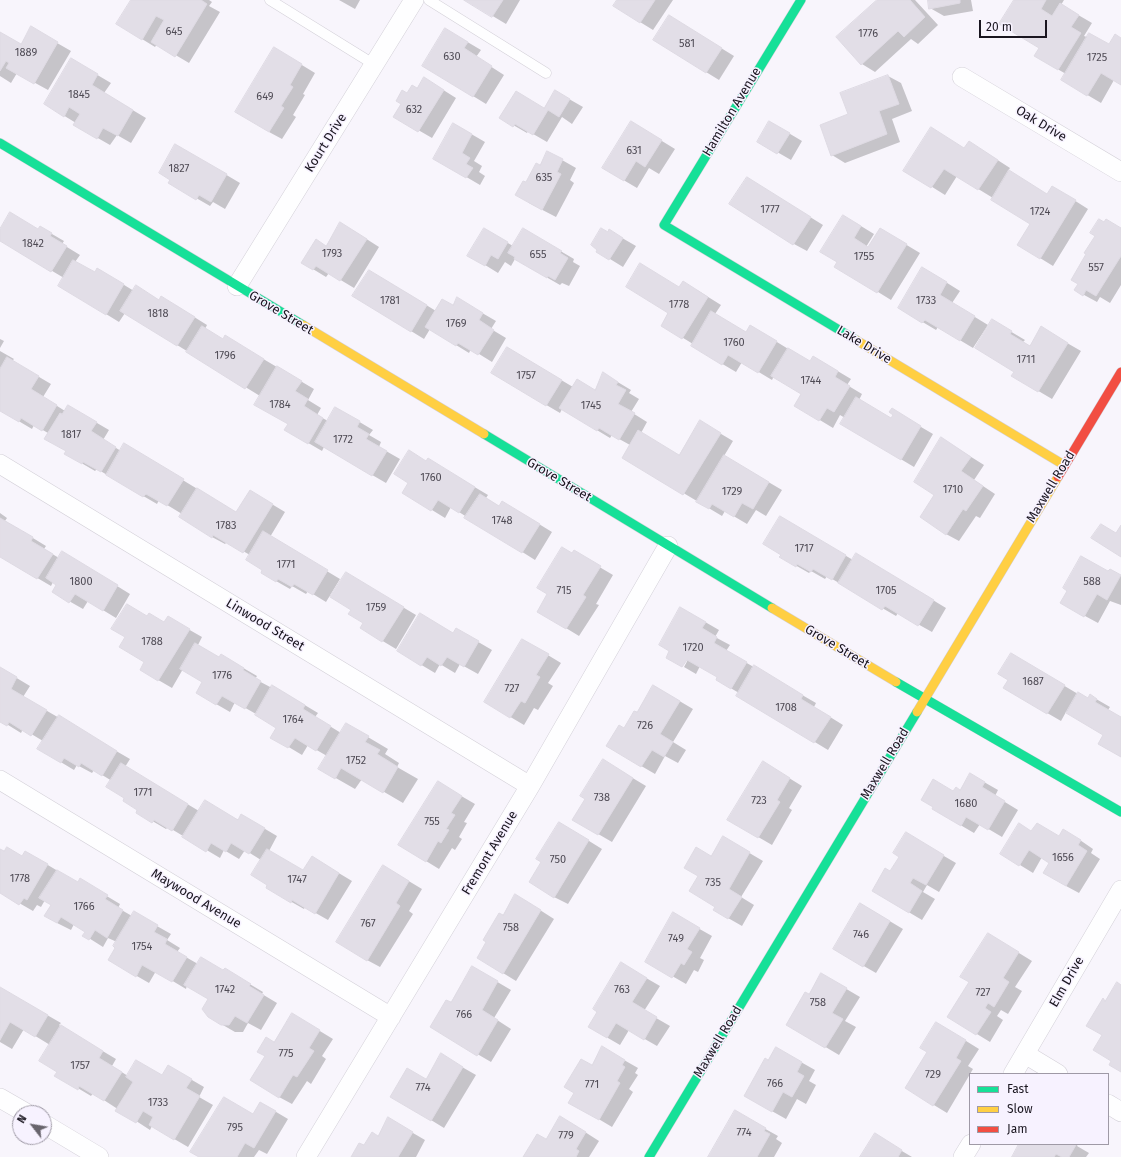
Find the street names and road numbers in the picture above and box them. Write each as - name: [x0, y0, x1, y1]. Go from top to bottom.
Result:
- street label: Hamilton Avenue: [699, 65, 765, 159]
- street label: Oak Drive: [1013, 103, 1069, 145]
- street label: Kourt Drive: [302, 111, 350, 175]
- street label: Grove Street: [246, 288, 316, 338]
- street label: Lake Drive: [834, 323, 894, 367]
- street label: Maxwell Road: [1023, 448, 1079, 526]
- street label: Grove Street: [524, 455, 594, 505]
- street label: Linwood Street: [223, 595, 307, 655]
- street label: Grove Street: [802, 622, 872, 672]
- street label: Maxwell Road: [857, 725, 913, 803]
- street label: Fremont Avenue: [459, 808, 521, 898]
- street label: Maywood Avenue: [148, 866, 244, 932]
- street label: Elm Drive: [1046, 954, 1088, 1010]
- street label: Maxwell Road: [690, 1003, 746, 1081]

